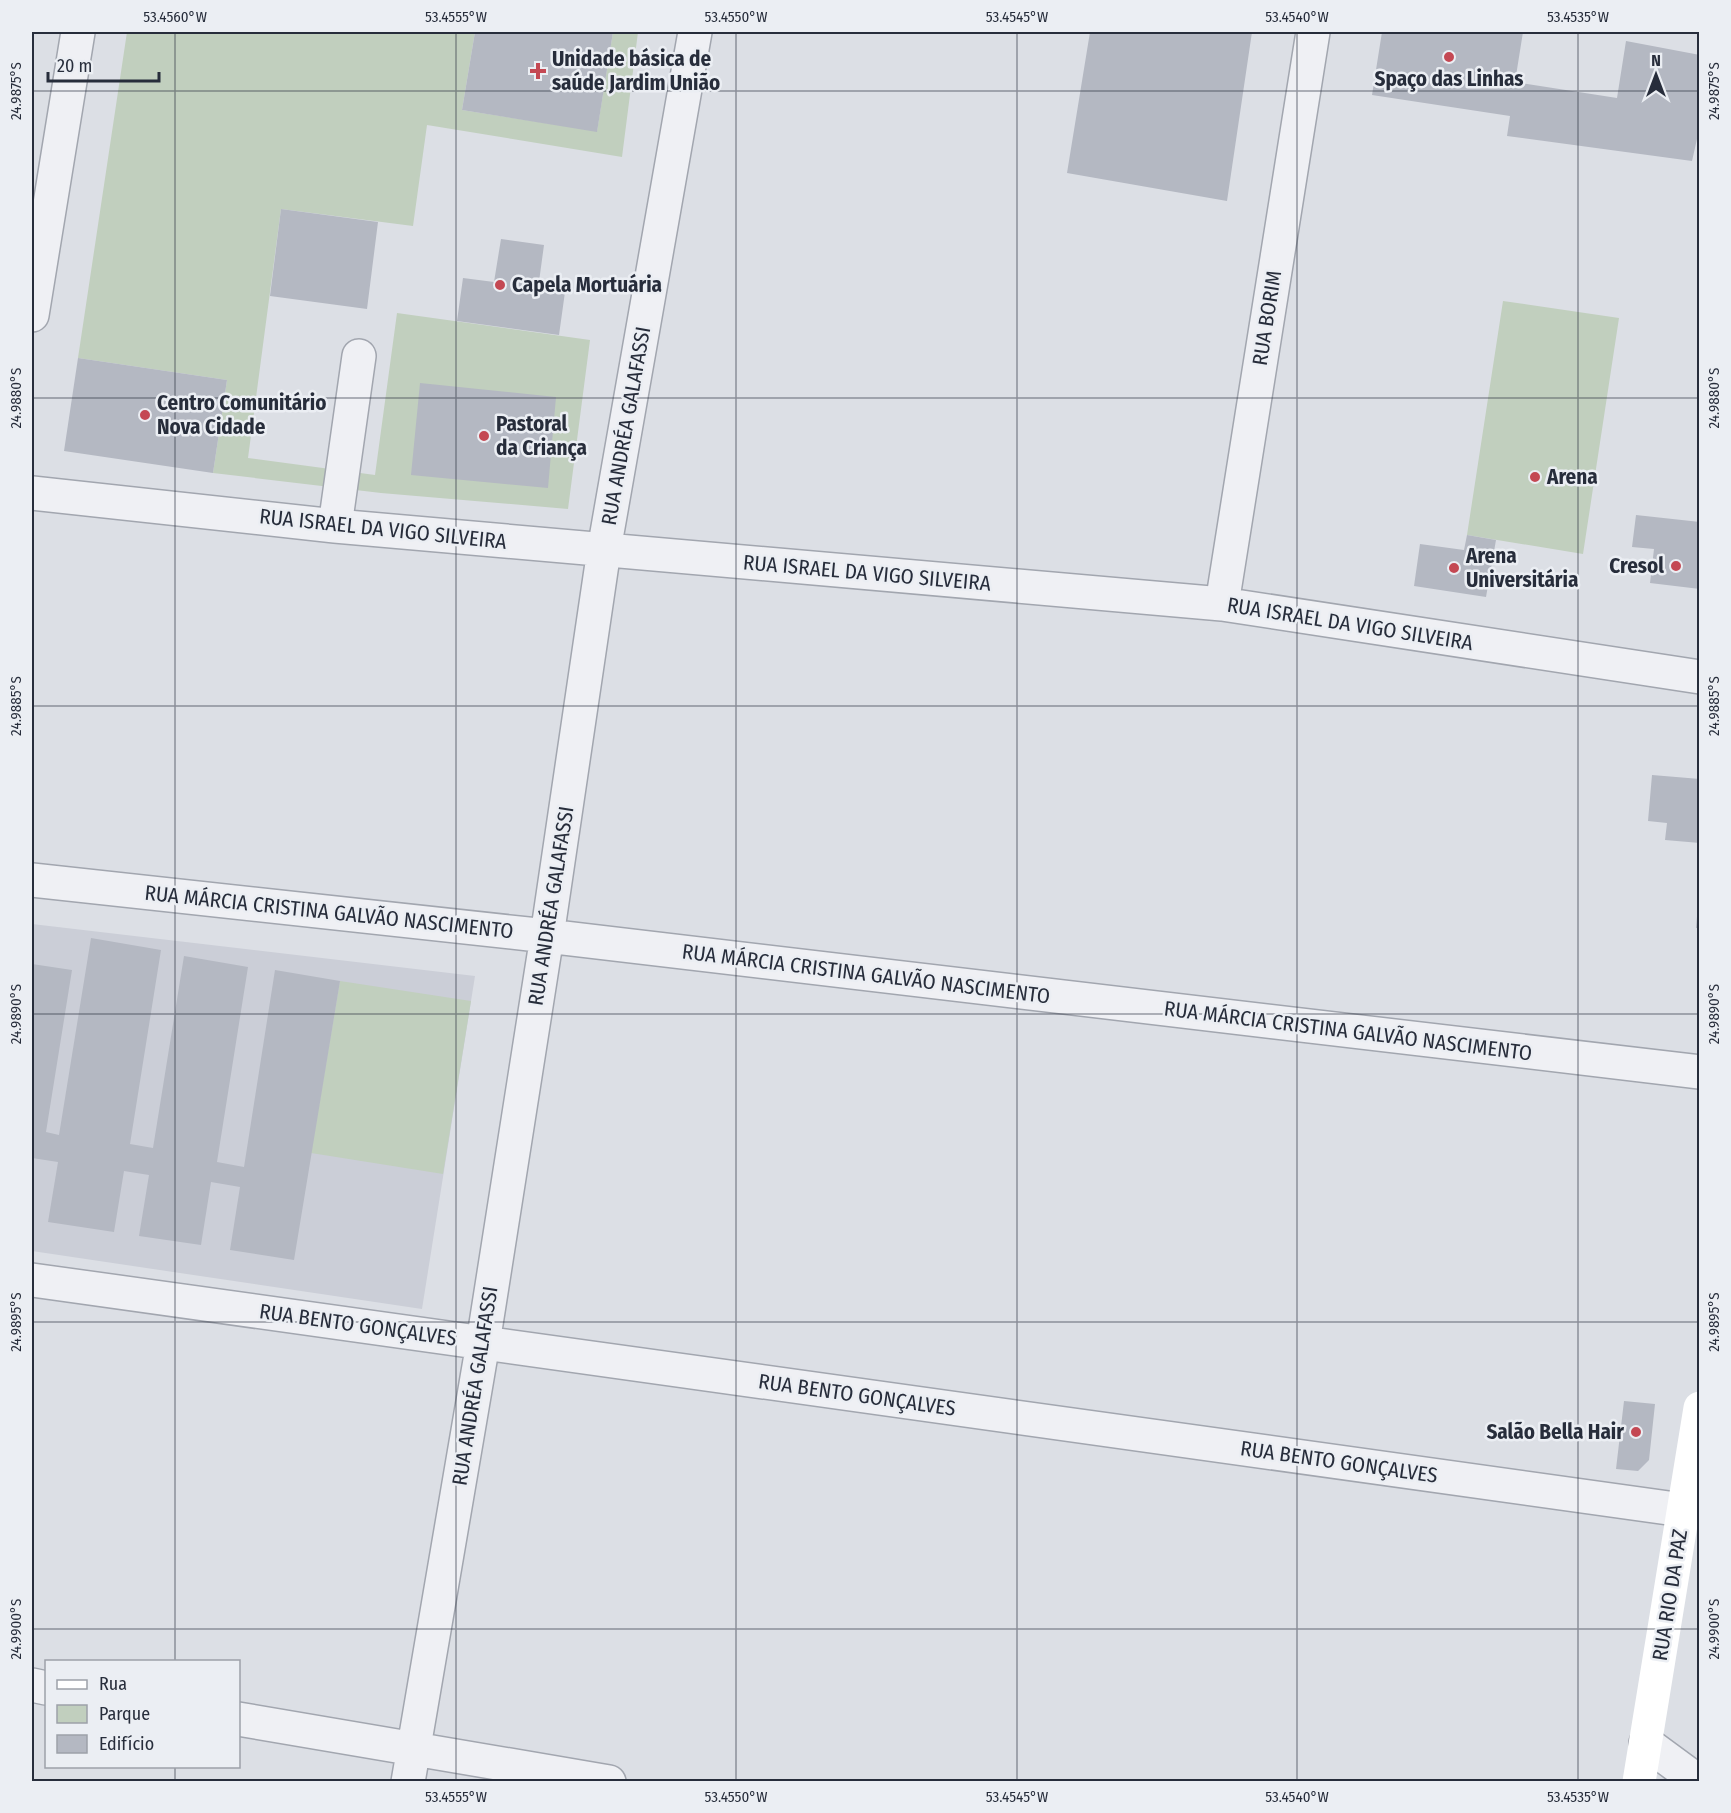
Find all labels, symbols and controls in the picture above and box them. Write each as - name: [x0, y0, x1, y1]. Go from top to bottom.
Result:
- text: 53.4560°W: [143, 8, 207, 26]
- text: 53.4555°W: [425, 8, 487, 26]
- text: 53.4550°W: [704, 8, 768, 26]
- text: 53.4545°W: [986, 8, 1048, 26]
- text: 53.4540°W: [1265, 8, 1329, 26]
- text: 53.4535°W: [1547, 8, 1609, 26]
- scale bar: [48, 45, 159, 83]
- north arrow: [1626, 45, 1686, 105]
- place label: Unidade básica de saúde Jardim União: [552, 46, 720, 96]
- marker: Spaço das Linhas: [1442, 50, 1456, 64]
- text: N: [1651, 51, 1661, 70]
- text: 20 m: [57, 55, 92, 77]
- text: 24.9875°S: [7, 62, 25, 120]
- marker: Unidade básica de saúde Jardim União: [529, 62, 547, 80]
- text: 24.9875°S: [1705, 62, 1723, 120]
- place label: Spaço das Linhas: [1375, 66, 1523, 92]
- street label: RUA BORIM: [1247, 269, 1287, 367]
- place label: Capela Mortuária: [512, 272, 662, 298]
- marker: Capela Mortuária: [493, 278, 507, 292]
- street label: RUA ANDRÉA GALAFASSI: [596, 325, 656, 527]
- text: 24.9880°S: [7, 368, 25, 428]
- text: 24.9880°S: [1705, 368, 1723, 428]
- place label: Centro Comunitário Nova Cidade: [157, 390, 326, 440]
- marker: Centro Comunitário Nova Cidade: [138, 408, 152, 422]
- place label: Pastoral da Criança: [496, 411, 587, 461]
- marker: Pastoral da Criança: [477, 429, 491, 443]
- place label: Arena: [1546, 464, 1598, 490]
- marker: Arena: [1528, 470, 1542, 484]
- street label: RUA ISRAEL DA VIGO SILVEIRA: [258, 503, 508, 555]
- place label: Arena Universitária: [1465, 543, 1578, 593]
- street label: RUA ISRAEL DA VIGO SILVEIRA: [742, 549, 992, 597]
- place label: Cresol: [1609, 553, 1664, 579]
- marker: Cresol: [1669, 559, 1683, 573]
- marker: Arena Universitária: [1447, 561, 1461, 575]
- street label: RUA ISRAEL DA VIGO SILVEIRA: [1225, 592, 1475, 656]
- text: 24.9885°S: [7, 676, 25, 736]
- text: 24.9885°S: [1705, 676, 1723, 736]
- street label: RUA ANDRÉA GALAFASSI: [522, 805, 580, 1007]
- street label: RUA MÁRCIA CRISTINA GALVÃO NASCIMENTO: [143, 880, 515, 944]
- street label: RUA MÁRCIA CRISTINA GALVÃO NASCIMENTO: [680, 939, 1052, 1009]
- text: 24.9890°S: [7, 984, 25, 1044]
- text: 24.9890°S: [1705, 984, 1723, 1044]
- street label: RUA MÁRCIA CRISTINA GALVÃO NASCIMENTO: [1162, 996, 1534, 1066]
- street label: RUA ANDRÉA GALAFASSI: [446, 1285, 504, 1487]
- text: 24.9895°S: [7, 1292, 25, 1352]
- text: 24.9895°S: [1705, 1292, 1723, 1352]
- street label: RUA BENTO GONÇALVES: [258, 1298, 458, 1352]
- street label: RUA BENTO GONÇALVES: [757, 1368, 957, 1422]
- place label: Salão Bella Hair: [1486, 1419, 1624, 1445]
- marker: Salão Bella Hair: [1629, 1425, 1643, 1439]
- street label: RUA BENTO GONÇALVES: [1239, 1435, 1439, 1489]
- street label: RUA RIO DA PAZ: [1647, 1527, 1693, 1663]
- text: 24.9900°S: [7, 1598, 25, 1660]
- text: 24.9900°S: [1705, 1598, 1723, 1660]
- legend: [45, 1660, 240, 1768]
- text: Rua: [99, 1673, 127, 1695]
- text: Parque: [99, 1703, 150, 1725]
- text: Edifício: [99, 1733, 154, 1755]
- text: 53.4555°W: [425, 1788, 487, 1806]
- text: 53.4550°W: [704, 1788, 768, 1806]
- text: 53.4545°W: [986, 1788, 1048, 1806]
- text: 53.4540°W: [1265, 1788, 1329, 1806]
- text: 53.4535°W: [1547, 1788, 1609, 1806]

